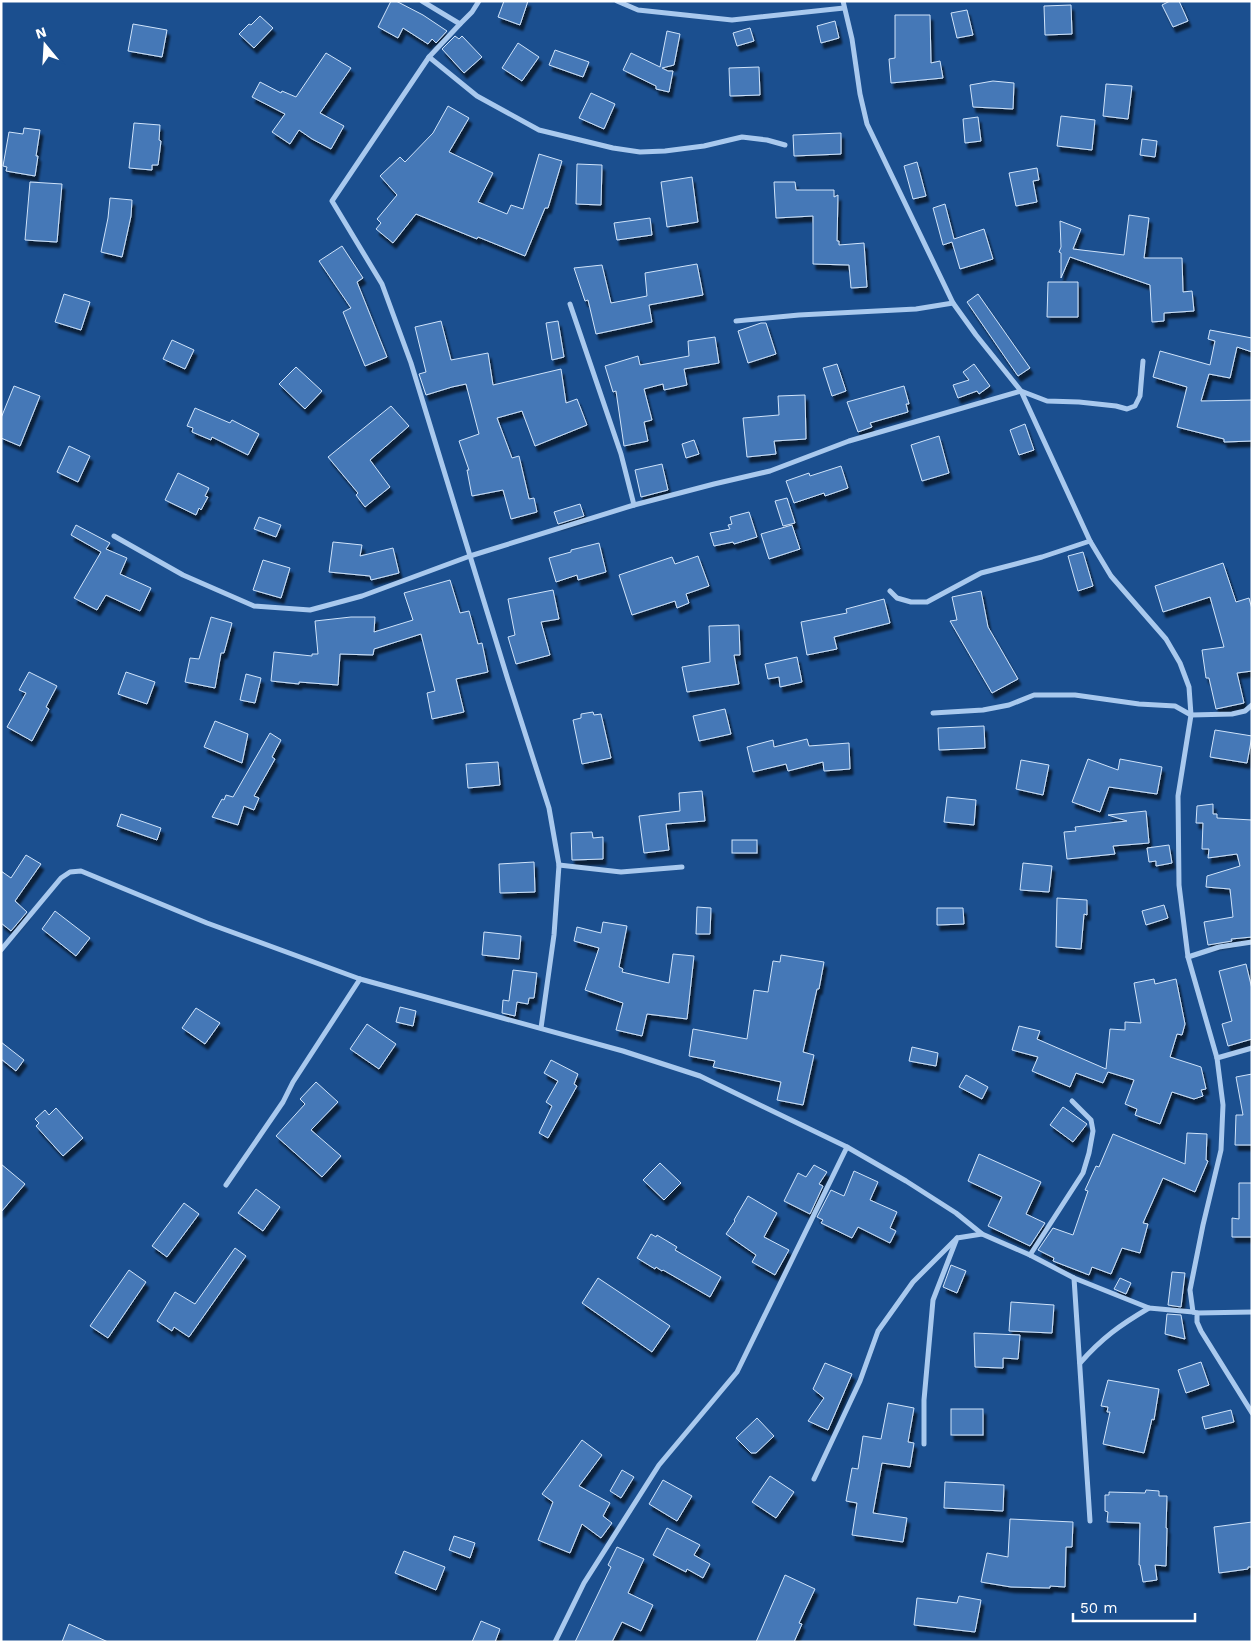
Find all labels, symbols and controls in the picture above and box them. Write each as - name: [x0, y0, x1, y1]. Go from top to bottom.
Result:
- north arrow: [20, 20, 70, 70]
- text: N: [34, 23, 48, 42]
- scale bar: [1073, 1590, 1196, 1622]
- text: 50 m: [1080, 1599, 1117, 1617]

